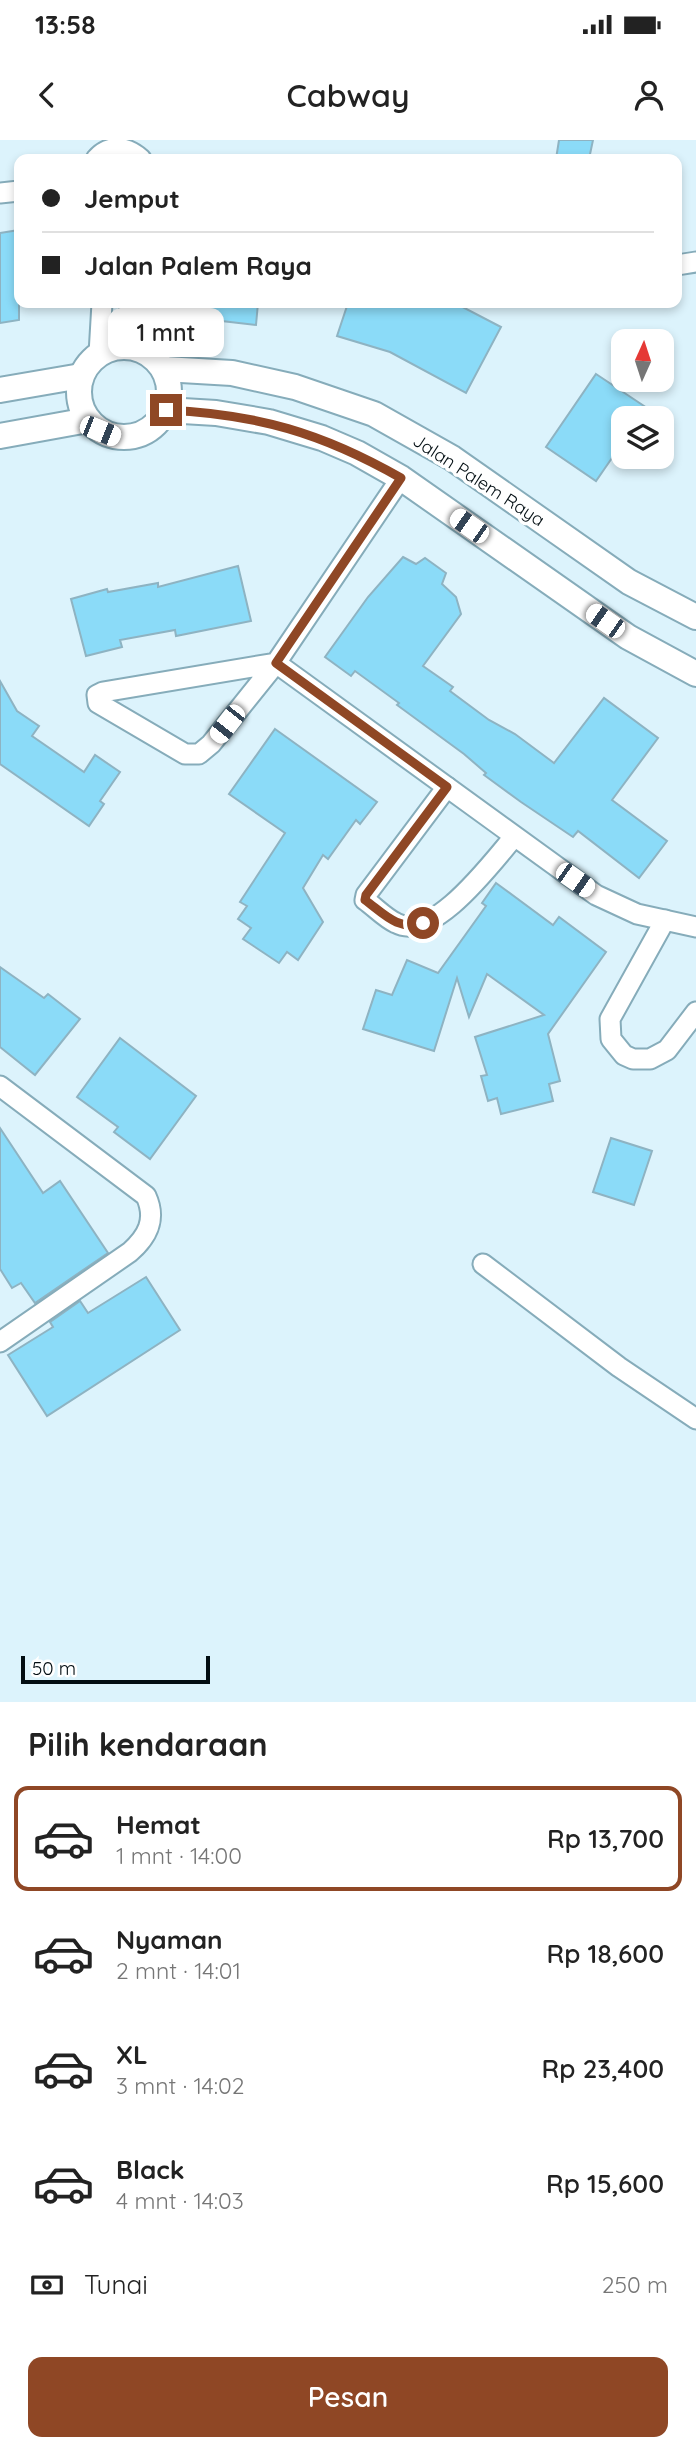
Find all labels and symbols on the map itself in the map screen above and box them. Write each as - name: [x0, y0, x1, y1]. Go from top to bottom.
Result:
- callout: 1 mnt: [108, 308, 224, 358]
- north arrow: [611, 329, 674, 392]
- route end: [150, 394, 182, 426]
- car: [77, 413, 124, 449]
- street label: Jalan Palem Raya: [409, 429, 549, 531]
- car: [446, 505, 493, 547]
- car: [582, 600, 629, 642]
- car: [206, 701, 249, 747]
- car: [552, 859, 599, 901]
- route start: [407, 907, 439, 939]
- scale bar: [21, 1653, 210, 1685]

